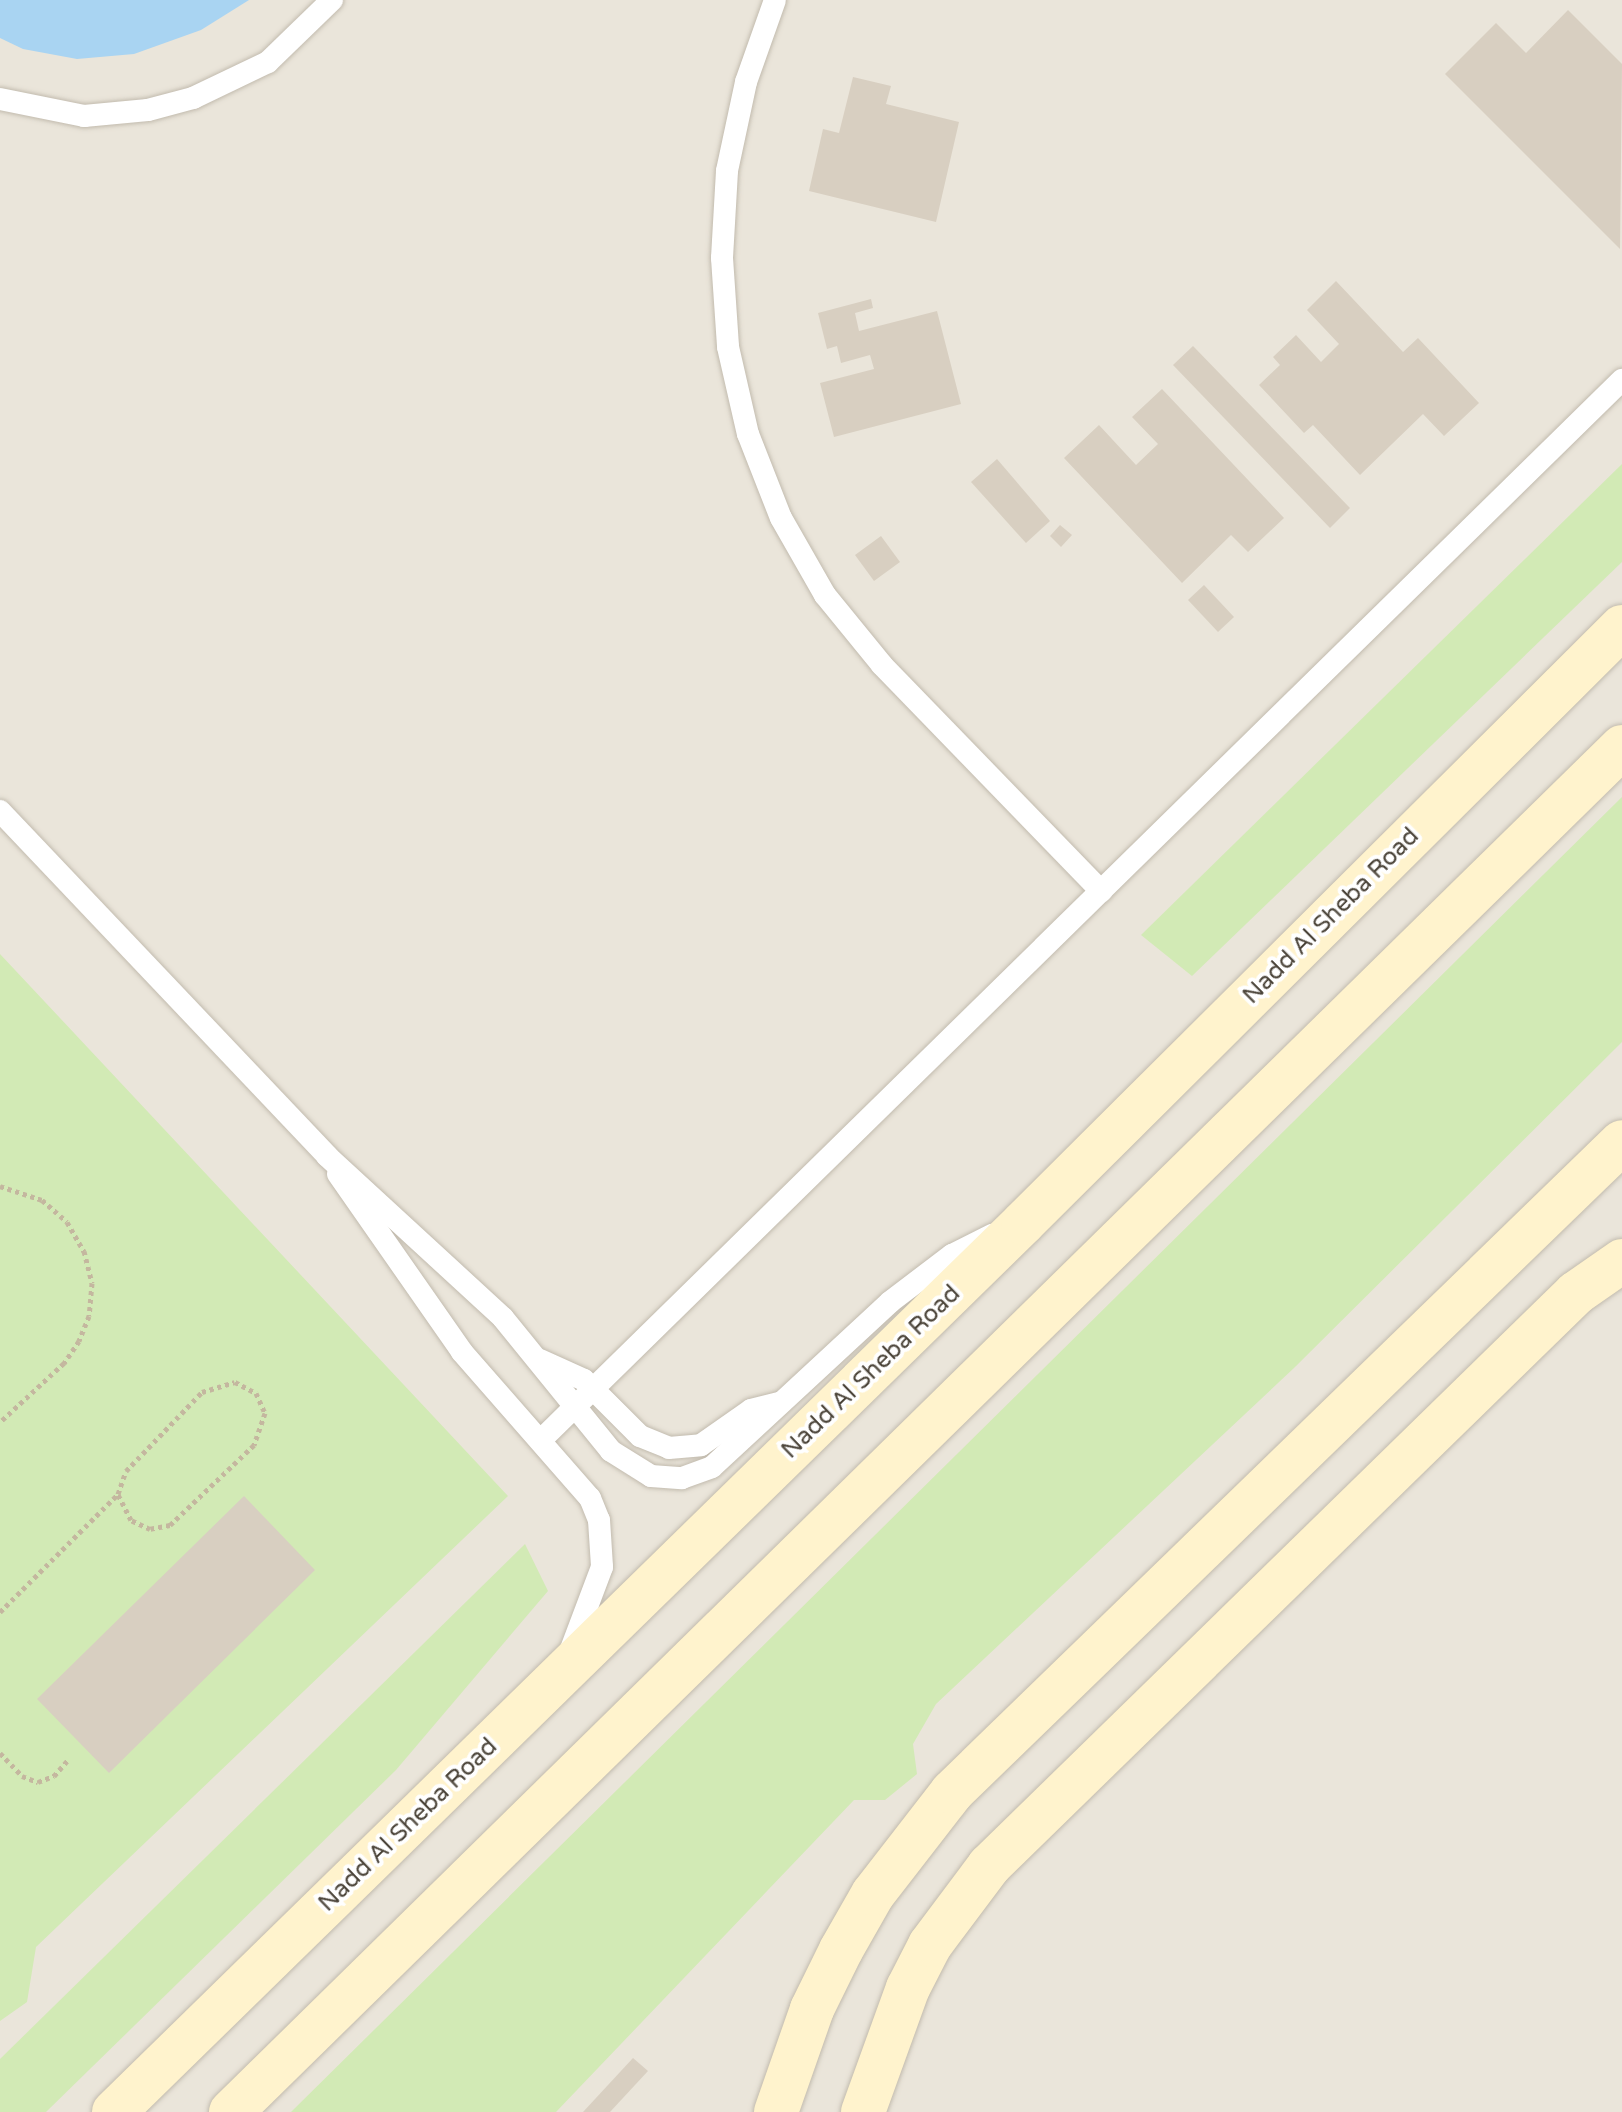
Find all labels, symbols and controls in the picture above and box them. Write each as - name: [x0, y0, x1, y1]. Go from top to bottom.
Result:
- street label: Nadd Al Sheba Road: [1237, 822, 1425, 1010]
- street label: Nadd Al Sheba Road: [776, 1279, 966, 1465]
- street label: Nadd Al Sheba Road: [313, 1732, 503, 1918]

